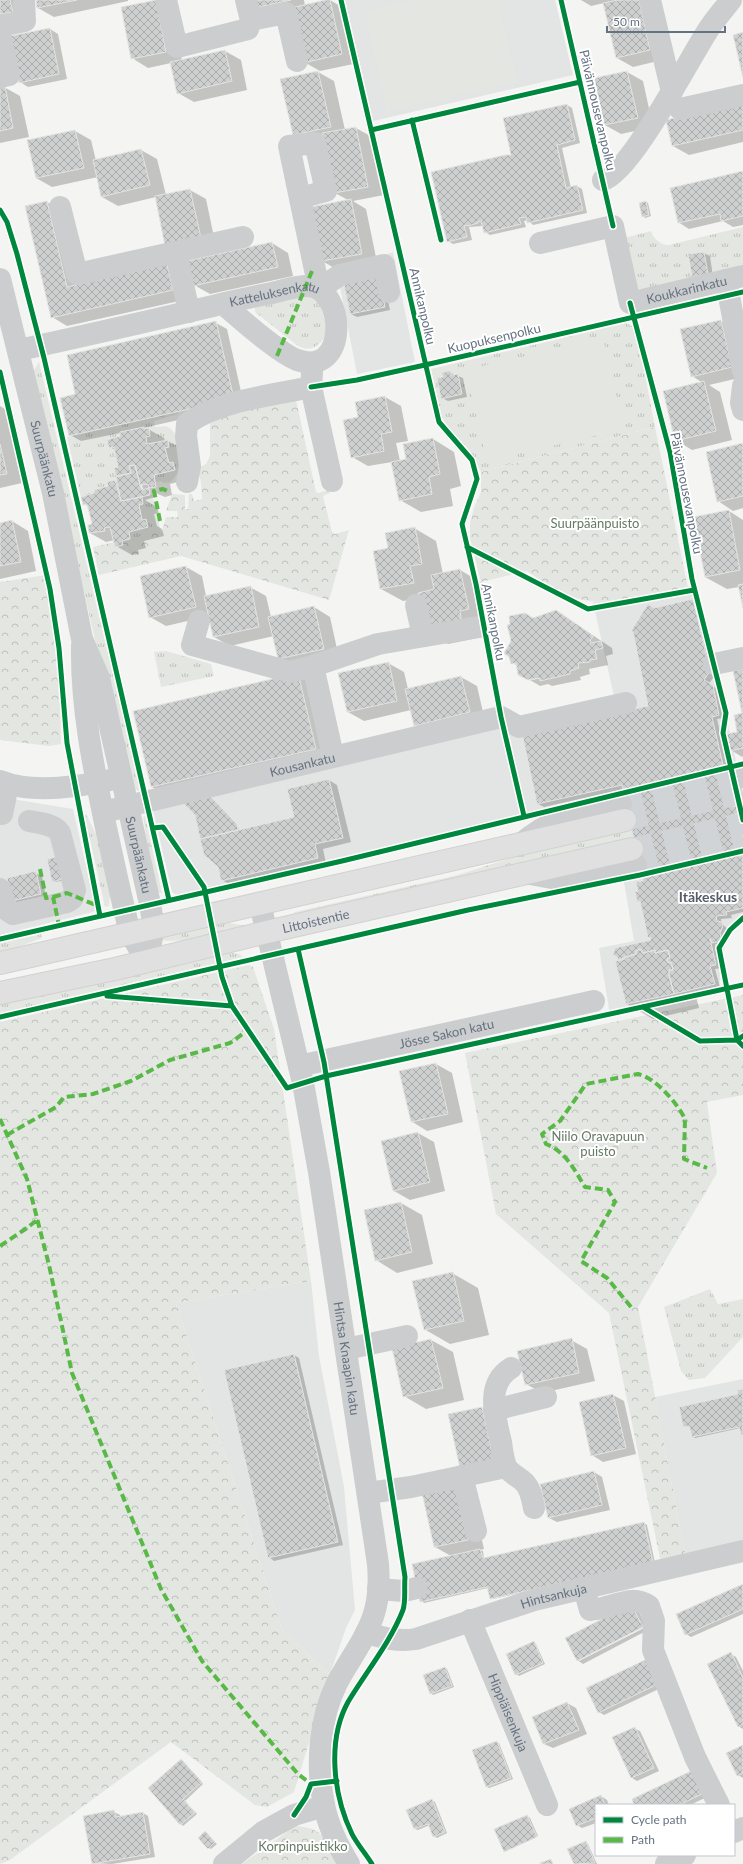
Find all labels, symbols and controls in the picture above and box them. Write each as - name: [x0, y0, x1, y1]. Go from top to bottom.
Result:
- scale bar: [607, 8, 725, 34]
- text: 50 m: [613, 14, 640, 29]
- street label: Päivännousevanpolku: [576, 48, 620, 172]
- street label: Annikanpolku: [406, 266, 440, 346]
- street label: Koukkarinkatu: [645, 272, 729, 307]
- street label: Katteluksenkatu: [228, 278, 323, 310]
- street label: Kuopuksenpolku: [446, 319, 542, 357]
- street label: Suurpäänkatu: [27, 419, 62, 498]
- street label: Päivännousevanpolku: [667, 431, 707, 555]
- park label: Suurpäänpuisto: [551, 515, 639, 531]
- street label: Annikanpolku: [479, 582, 509, 662]
- street label: Kousankatu: [268, 749, 337, 780]
- street label: Suurpäänkatu: [122, 815, 155, 895]
- district label: Itäkeskus: [679, 888, 737, 905]
- street label: Littoistentie: [281, 905, 351, 936]
- street label: Jösse Sakon katu: [398, 1015, 495, 1052]
- park label: Niilo Oravapuun puisto: [551, 1128, 645, 1159]
- street label: Hintsa Knaapin katu: [331, 1300, 364, 1416]
- street label: Hintsankuja: [518, 1580, 588, 1612]
- street label: Hippiäisenkuja: [485, 1671, 532, 1754]
- legend: [595, 1804, 735, 1856]
- text: Cycle path: [631, 1812, 686, 1827]
- text: Path: [631, 1832, 655, 1847]
- park label: Korpinpuistikko: [258, 1838, 348, 1854]

